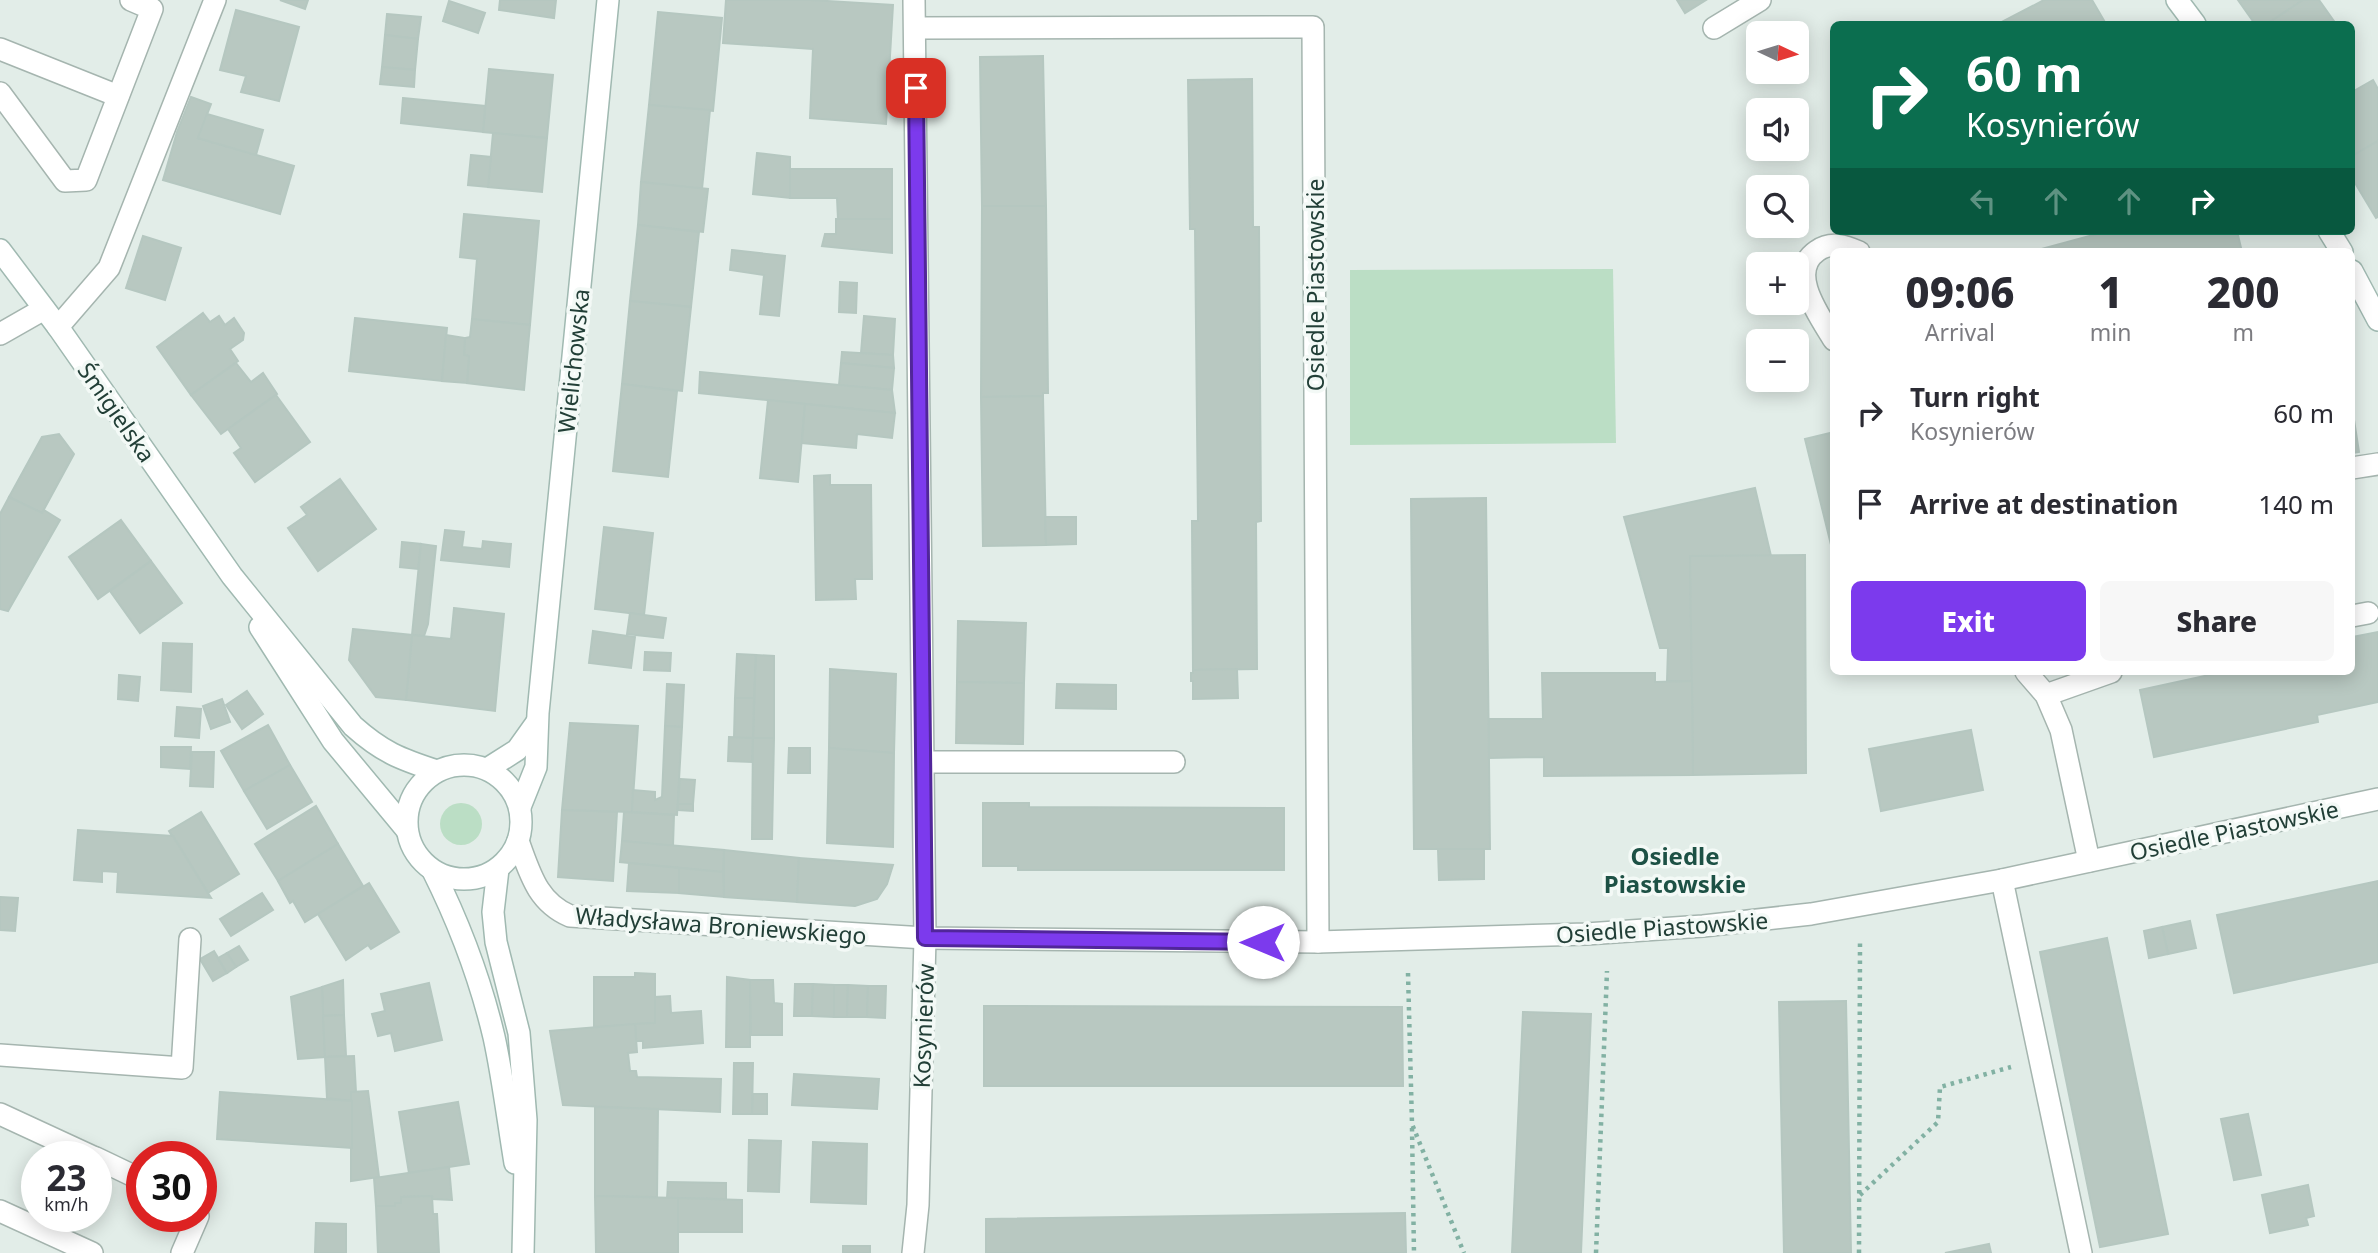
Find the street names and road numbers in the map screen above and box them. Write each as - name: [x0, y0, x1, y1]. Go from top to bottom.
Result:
- street label: Osiedle Piastowskie: [1299, 179, 1331, 391]
- street label: Wielichowska: [550, 287, 596, 435]
- street label: Śmigielska: [71, 356, 163, 468]
- street label: Osiedle Piastowskie: [2127, 792, 2341, 868]
- street label: Władysława Broniewskiego: [574, 899, 868, 951]
- street label: Osiedle Piastowskie: [1555, 904, 1769, 950]
- street label: Kosynierów: [905, 963, 941, 1089]

